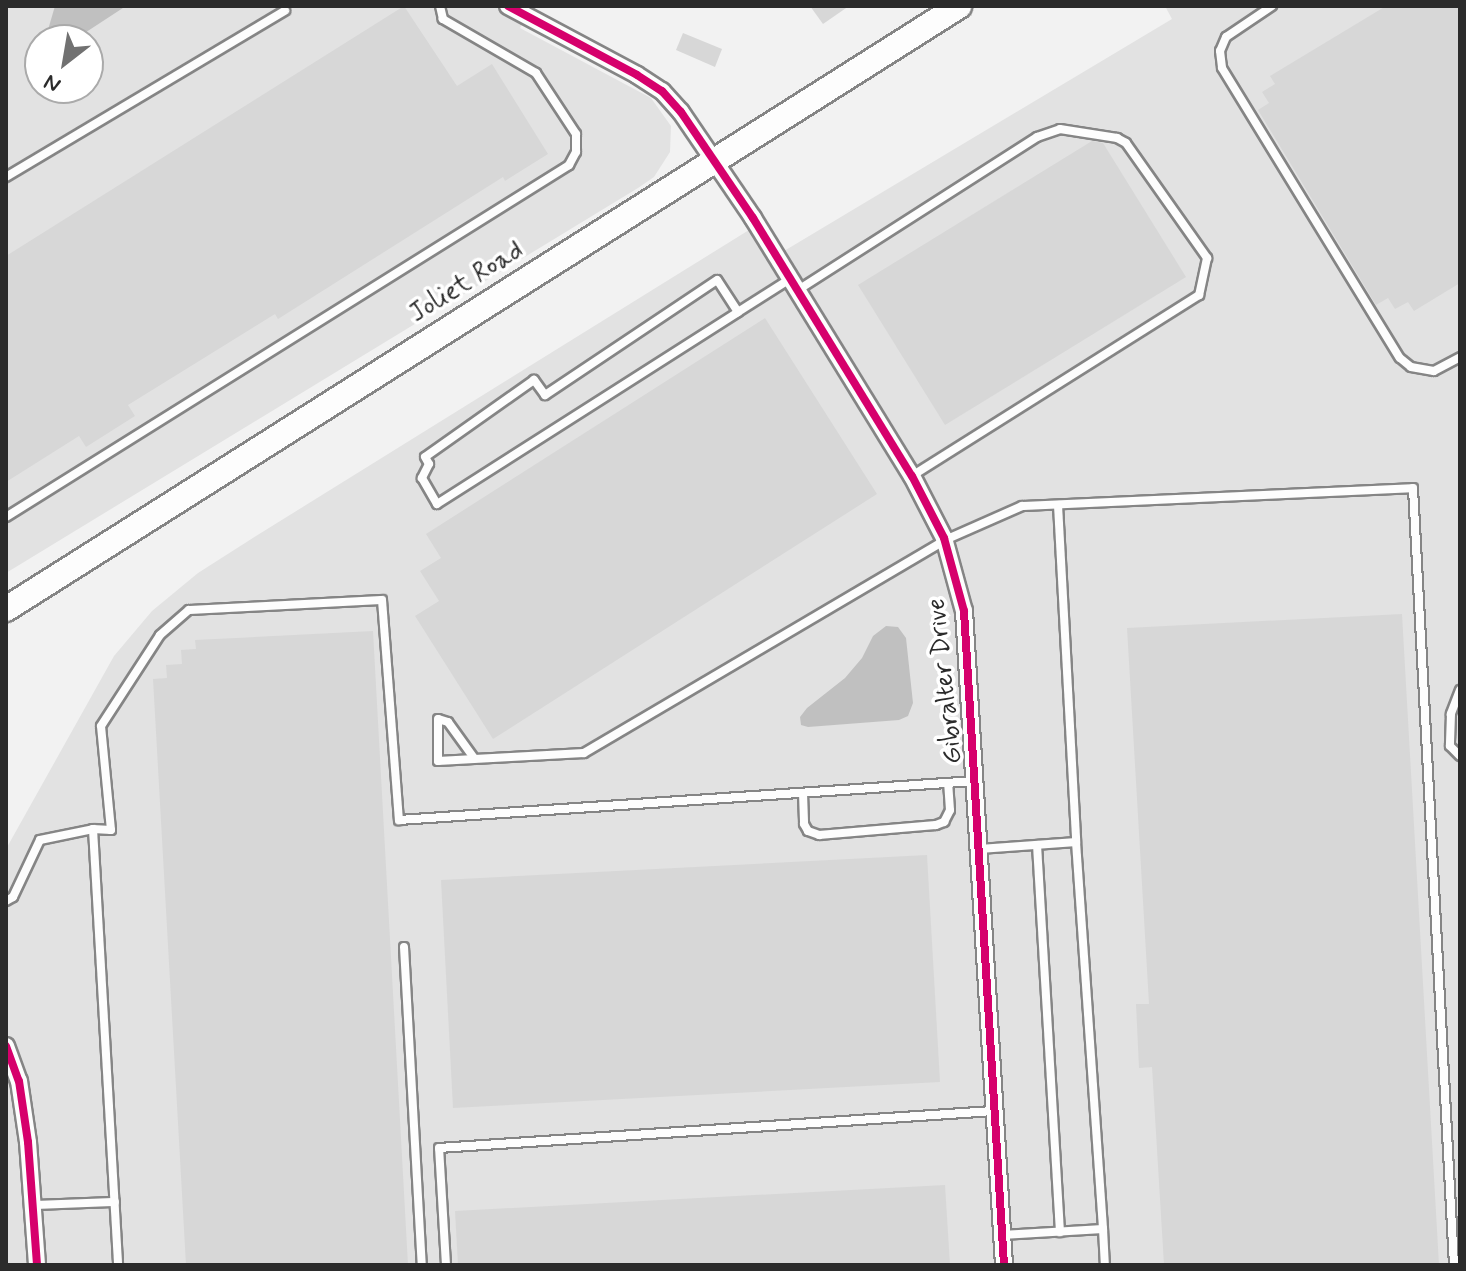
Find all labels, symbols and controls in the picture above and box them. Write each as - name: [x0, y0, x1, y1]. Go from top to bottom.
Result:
- north arrow: [24, 24, 104, 104]
- text: N: [39, 67, 66, 99]
- street label: Joliet Road: [405, 236, 529, 330]
- street label: Gibralter Drive: [922, 596, 970, 766]

